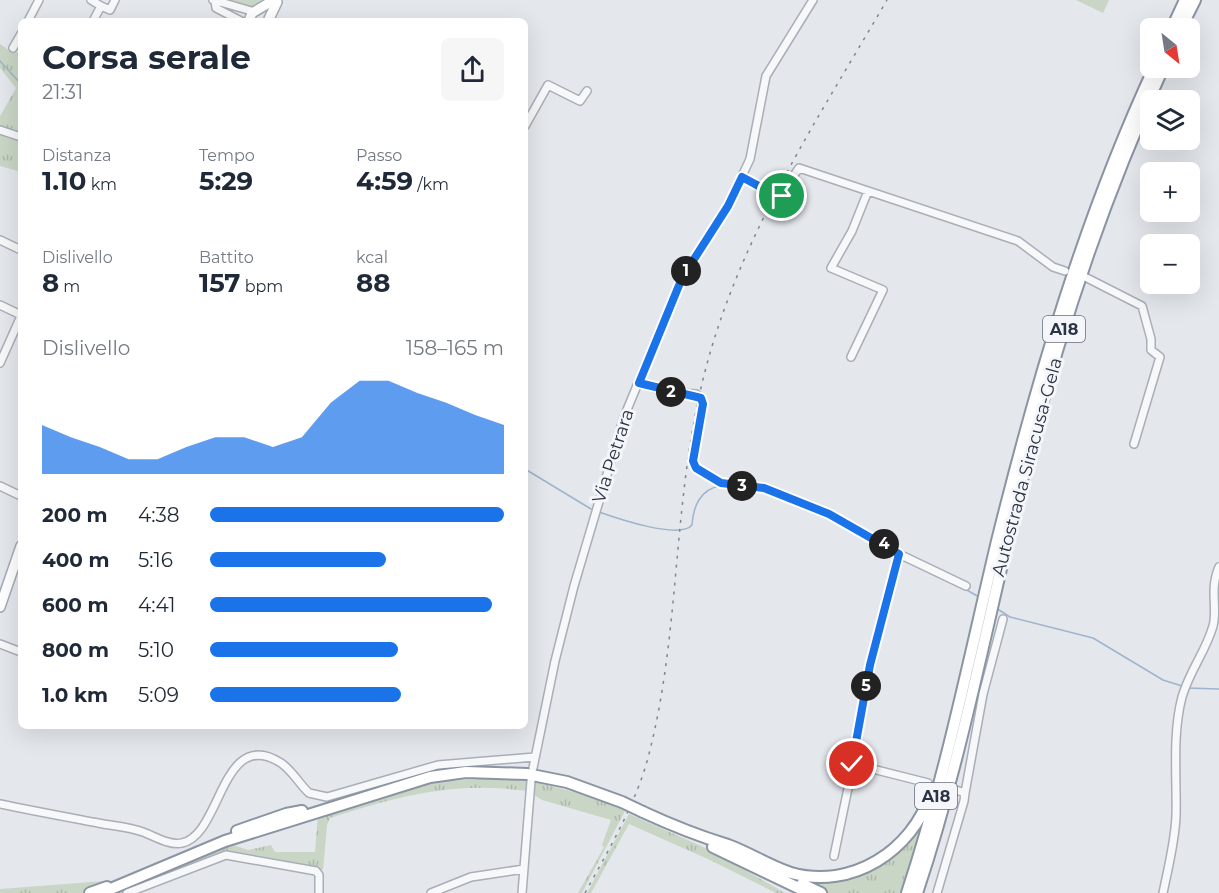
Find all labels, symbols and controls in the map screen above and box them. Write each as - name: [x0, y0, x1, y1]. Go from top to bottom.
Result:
- north arrow: [1140, 18, 1200, 78]
- map controls: [1140, 18, 1200, 294]
- text: Corsa serale: [42, 37, 251, 77]
- button: share: [441, 38, 504, 101]
- text: 21:31: [42, 80, 83, 104]
- button: layers: [1140, 90, 1200, 150]
- text: Distanza: [42, 146, 111, 165]
- text: Tempo: [199, 146, 255, 165]
- text: Passo: [356, 146, 402, 165]
- button: +: [1140, 162, 1200, 222]
- text: 1.10: [42, 165, 86, 197]
- text: 5:29: [199, 165, 253, 197]
- text: 4:59: [356, 165, 413, 197]
- pin: [756, 170, 807, 221]
- text: km: [86, 175, 117, 194]
- text: /km: [413, 175, 449, 194]
- icon: arrive: [765, 179, 798, 212]
- button: −: [1140, 234, 1200, 294]
- text: Dislivello: [42, 248, 113, 267]
- text: Battito: [199, 248, 254, 267]
- text: kcal: [356, 248, 388, 267]
- pin: 1: [671, 256, 701, 286]
- text: 1: [683, 261, 689, 280]
- text: 8: [42, 267, 59, 299]
- text: 157: [199, 267, 240, 299]
- text: 88: [356, 267, 390, 299]
- text: m: [59, 277, 80, 296]
- text: bpm: [240, 277, 283, 296]
- road number: A18: [1043, 316, 1085, 342]
- text: Dislivello: [42, 336, 130, 360]
- text: 158–165 m: [406, 336, 504, 360]
- street label: Autostrada Siracusa-Gela: [987, 355, 1067, 579]
- pin: 2: [656, 377, 686, 407]
- text: 2: [666, 382, 676, 401]
- street label: Via Petrara: [587, 406, 639, 506]
- pin: 3: [727, 471, 757, 501]
- text: 3: [737, 476, 747, 495]
- text: 200 m: [42, 503, 108, 527]
- text: 4:38: [138, 503, 180, 527]
- pin: 4: [869, 529, 899, 559]
- text: 4: [878, 534, 890, 553]
- text: 400 m: [42, 548, 110, 572]
- text: 5:16: [138, 548, 173, 572]
- text: 600 m: [42, 593, 109, 617]
- text: 4:41: [138, 593, 176, 617]
- text: 800 m: [42, 638, 109, 662]
- text: 5:10: [138, 638, 174, 662]
- pin: 5: [851, 671, 881, 701]
- text: 5: [861, 676, 871, 695]
- text: 1.0 km: [42, 683, 108, 707]
- text: 5:09: [138, 683, 179, 707]
- pin: [826, 738, 877, 789]
- icon: check: [835, 747, 868, 780]
- road number: A18: [915, 783, 957, 809]

